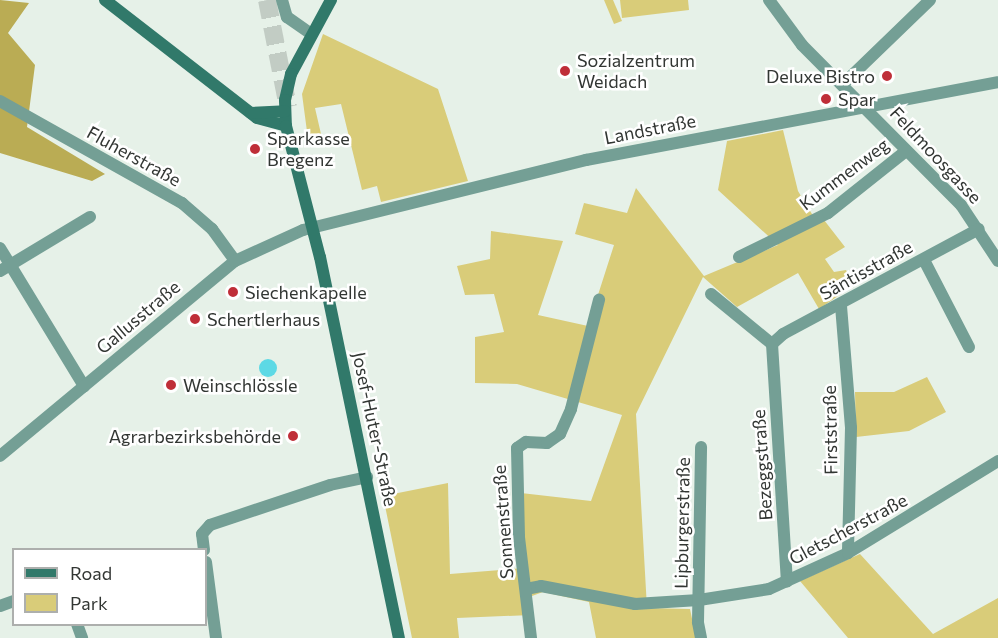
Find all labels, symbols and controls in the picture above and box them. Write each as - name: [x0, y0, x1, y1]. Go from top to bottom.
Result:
- place label: Sozialzentrum Weidach: [577, 50, 695, 92]
- marker: Sozialzentrum Weidach: [558, 64, 572, 78]
- place label: Deluxe Bistro: [766, 65, 875, 87]
- marker: Deluxe Bistro: [880, 69, 894, 83]
- place label: Spar: [838, 88, 876, 110]
- marker: Spar: [819, 92, 833, 106]
- street label: Feldmoosgasse: [886, 102, 986, 208]
- street label: Landstraße: [602, 110, 698, 148]
- street label: Fluherstraße: [83, 121, 185, 191]
- place label: Sparkasse Bregenz: [267, 128, 350, 170]
- street label: Kummenweg: [795, 133, 893, 215]
- marker: Sparkasse Bregenz: [248, 142, 262, 156]
- street label: Säntisstraße: [816, 236, 916, 304]
- street label: Gallusstraße: [92, 276, 184, 358]
- place label: Siechenkapelle: [245, 281, 367, 303]
- marker: Siechenkapelle: [226, 285, 240, 299]
- place label: Schertlerhaus: [207, 308, 320, 330]
- marker: Schertlerhaus: [188, 312, 202, 326]
- street label: Josef-Huter-Straße: [348, 350, 402, 508]
- place label: Weinschlössle: [183, 374, 298, 396]
- marker: Weinschlössle: [164, 378, 178, 392]
- street label: Firststraße: [818, 385, 842, 475]
- street label: Bezeggstraße: [747, 409, 777, 521]
- place label: Agrarbezirksbehörde: [109, 425, 281, 447]
- marker: Agrarbezirksbehörde: [286, 429, 300, 443]
- street label: Lipburgerstraße: [670, 457, 694, 589]
- street label: Sonnenstraße: [488, 464, 518, 580]
- street label: Gletscherstraße: [785, 489, 911, 569]
- legend: [12, 548, 207, 626]
- text: Road: [70, 562, 112, 584]
- text: Park: [70, 592, 108, 614]

